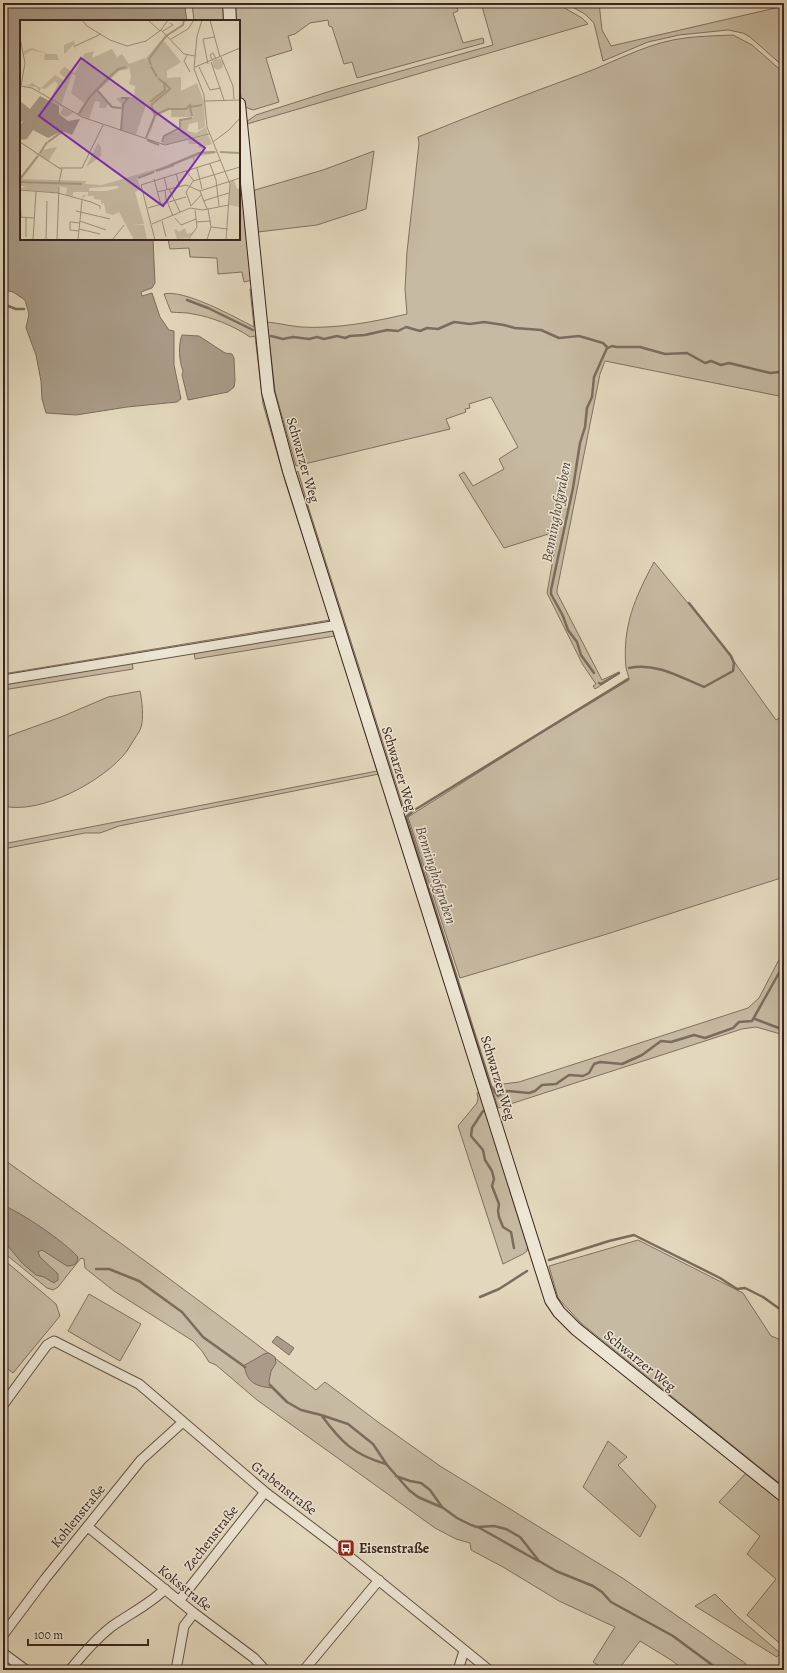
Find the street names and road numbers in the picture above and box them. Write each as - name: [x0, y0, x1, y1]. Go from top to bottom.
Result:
- street label: Schwarzer Weg: [282, 415, 324, 505]
- street label: Schwarzer Weg: [377, 724, 421, 814]
- street label: Schwarzer Weg: [476, 1033, 520, 1123]
- street label: Schwarzer Weg: [600, 1326, 680, 1396]
- street label: Grabenstraße: [247, 1456, 321, 1520]
- street label: Kohlenstraße: [46, 1480, 110, 1552]
- street label: Zechenstraße: [180, 1501, 242, 1575]
- street label: Koksstraße: [154, 1560, 216, 1616]

